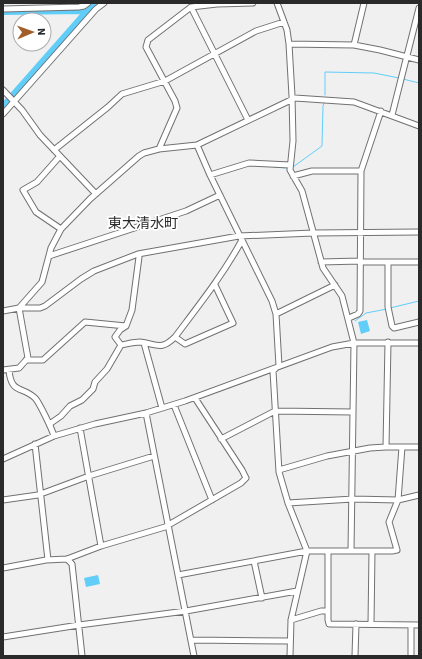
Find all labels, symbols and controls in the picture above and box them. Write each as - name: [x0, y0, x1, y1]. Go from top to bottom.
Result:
- north arrow: [12, 12, 52, 52]
- text: N: [34, 28, 49, 36]
- district label: 東大清水町: [108, 214, 178, 234]

